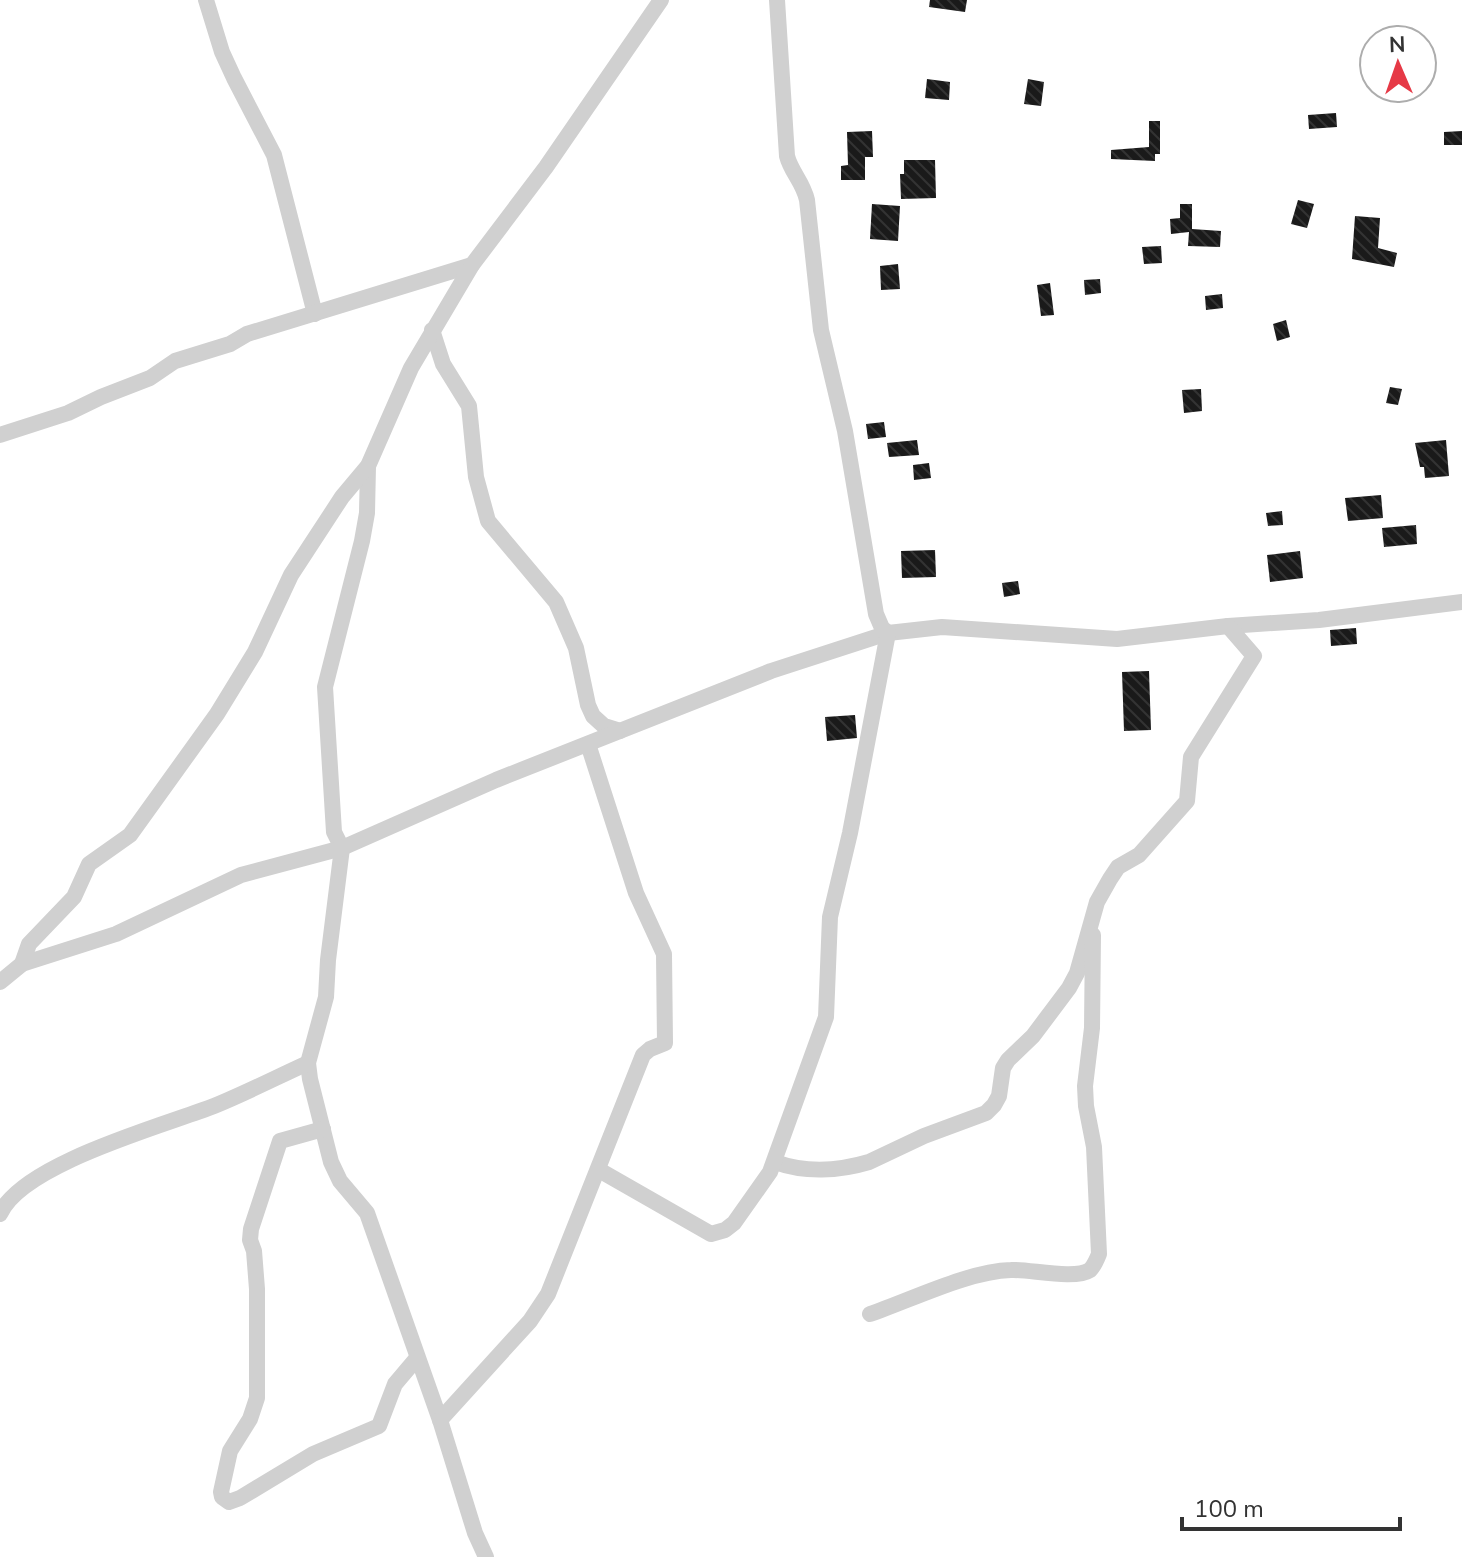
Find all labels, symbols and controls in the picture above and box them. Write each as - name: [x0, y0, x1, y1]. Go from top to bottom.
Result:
- north arrow: [1358, 24, 1438, 104]
- text: N: [1389, 30, 1406, 60]
- scale bar: [1182, 1481, 1400, 1531]
- text: 100 m: [1194, 1493, 1264, 1525]

